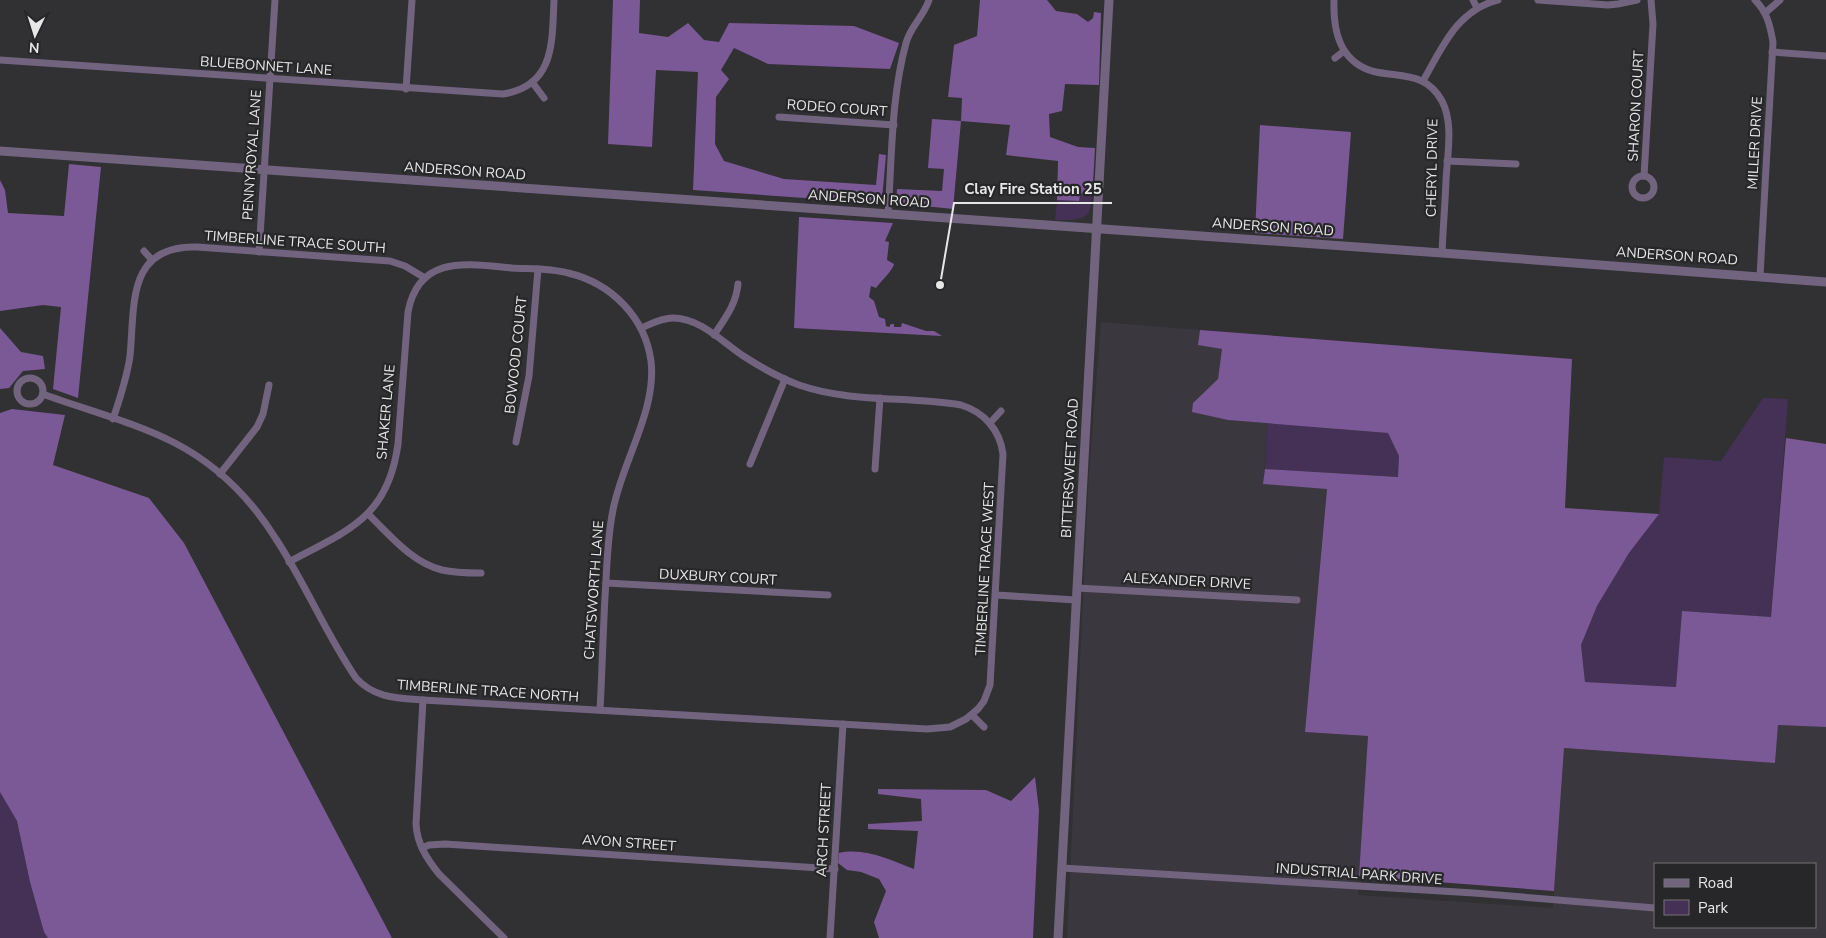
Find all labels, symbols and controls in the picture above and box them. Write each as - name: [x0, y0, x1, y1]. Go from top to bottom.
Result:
- north arrow: [10, 10, 60, 60]
- text: N: [28, 38, 40, 57]
- street label: SHARON COURT: [1624, 49, 1648, 162]
- street label: BLUEBONNET LANE: [199, 52, 333, 80]
- street label: PENNYROYAL LANE: [238, 89, 266, 221]
- street label: RODEO COURT: [786, 95, 888, 121]
- street label: MILLER DRIVE: [1743, 96, 1767, 190]
- street label: CHERYL DRIVE: [1422, 119, 1442, 217]
- street label: ANDERSON ROAD: [403, 157, 527, 185]
- callout: Clay Fire Station 25: [954, 173, 1112, 203]
- text: Clay Fire Station 25: [964, 179, 1102, 199]
- street label: ANDERSON ROAD: [807, 185, 931, 213]
- street label: ANDERSON ROAD: [1211, 213, 1335, 241]
- street label: TIMBERLINE TRACE SOUTH: [204, 226, 386, 258]
- street label: ANDERSON ROAD: [1615, 242, 1739, 270]
- street label: BOWOOD COURT: [500, 295, 532, 415]
- street label: SHAKER LANE: [372, 364, 400, 460]
- street label: BITTERSWEET ROAD: [1057, 398, 1083, 538]
- street label: TIMBERLINE TRACE WEST: [971, 481, 999, 656]
- street label: CHATSWORTH LANE: [580, 520, 608, 660]
- street label: DUXBURY COURT: [659, 564, 778, 590]
- street label: ALEXANDER DRIVE: [1123, 568, 1251, 594]
- street label: TIMBERLINE TRACE NORTH: [396, 675, 580, 707]
- street label: ARCH STREET: [812, 782, 836, 877]
- street label: AVON STREET: [581, 830, 677, 856]
- street label: INDUSTRIAL PARK DRIVE: [1275, 859, 1443, 889]
- legend: [1654, 863, 1816, 928]
- text: Road: [1698, 873, 1733, 893]
- text: Park: [1698, 898, 1728, 918]

